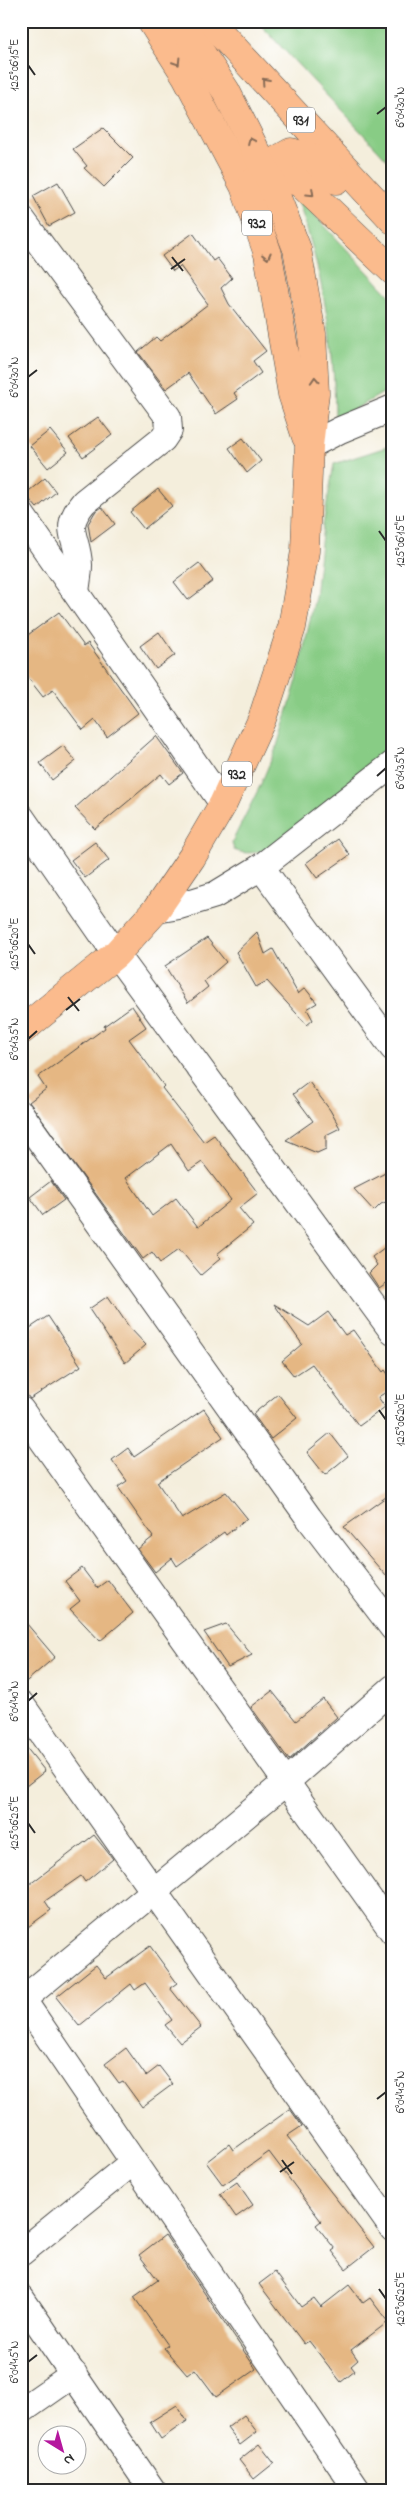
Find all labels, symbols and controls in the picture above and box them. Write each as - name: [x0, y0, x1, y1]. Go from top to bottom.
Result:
- text: 125°06'15"E: [6, 39, 24, 91]
- one-way arrow: [171, 57, 181, 66]
- one-way arrow: [262, 77, 271, 86]
- text: 6°04'30"N: [392, 87, 410, 127]
- road number: 931: [287, 108, 315, 132]
- one-way arrow: [246, 137, 257, 146]
- one-way arrow: [305, 187, 314, 196]
- road number: 932: [242, 210, 272, 236]
- one-way arrow: [262, 252, 272, 260]
- text: 6°04'30"N: [6, 357, 24, 397]
- one-way arrow: [309, 376, 320, 384]
- text: 125°06'15"E: [392, 515, 410, 567]
- text: 6°04'35"N: [392, 747, 410, 789]
- road number: 932: [222, 762, 252, 786]
- text: 125°06'20"E: [6, 918, 24, 970]
- text: 6°04'35"N: [6, 1018, 24, 1060]
- text: 125°06'20"E: [392, 1394, 410, 1446]
- text: 6°04'40"N: [6, 1681, 24, 1721]
- text: 125°06'25"E: [6, 1796, 24, 1850]
- text: 6°04'45"N: [392, 2071, 410, 2113]
- text: 125°06'25"E: [392, 2272, 410, 2326]
- text: 6°04'45"N: [6, 2341, 24, 2383]
- north arrow: [38, 2424, 88, 2474]
- text: N: [59, 2448, 79, 2470]

